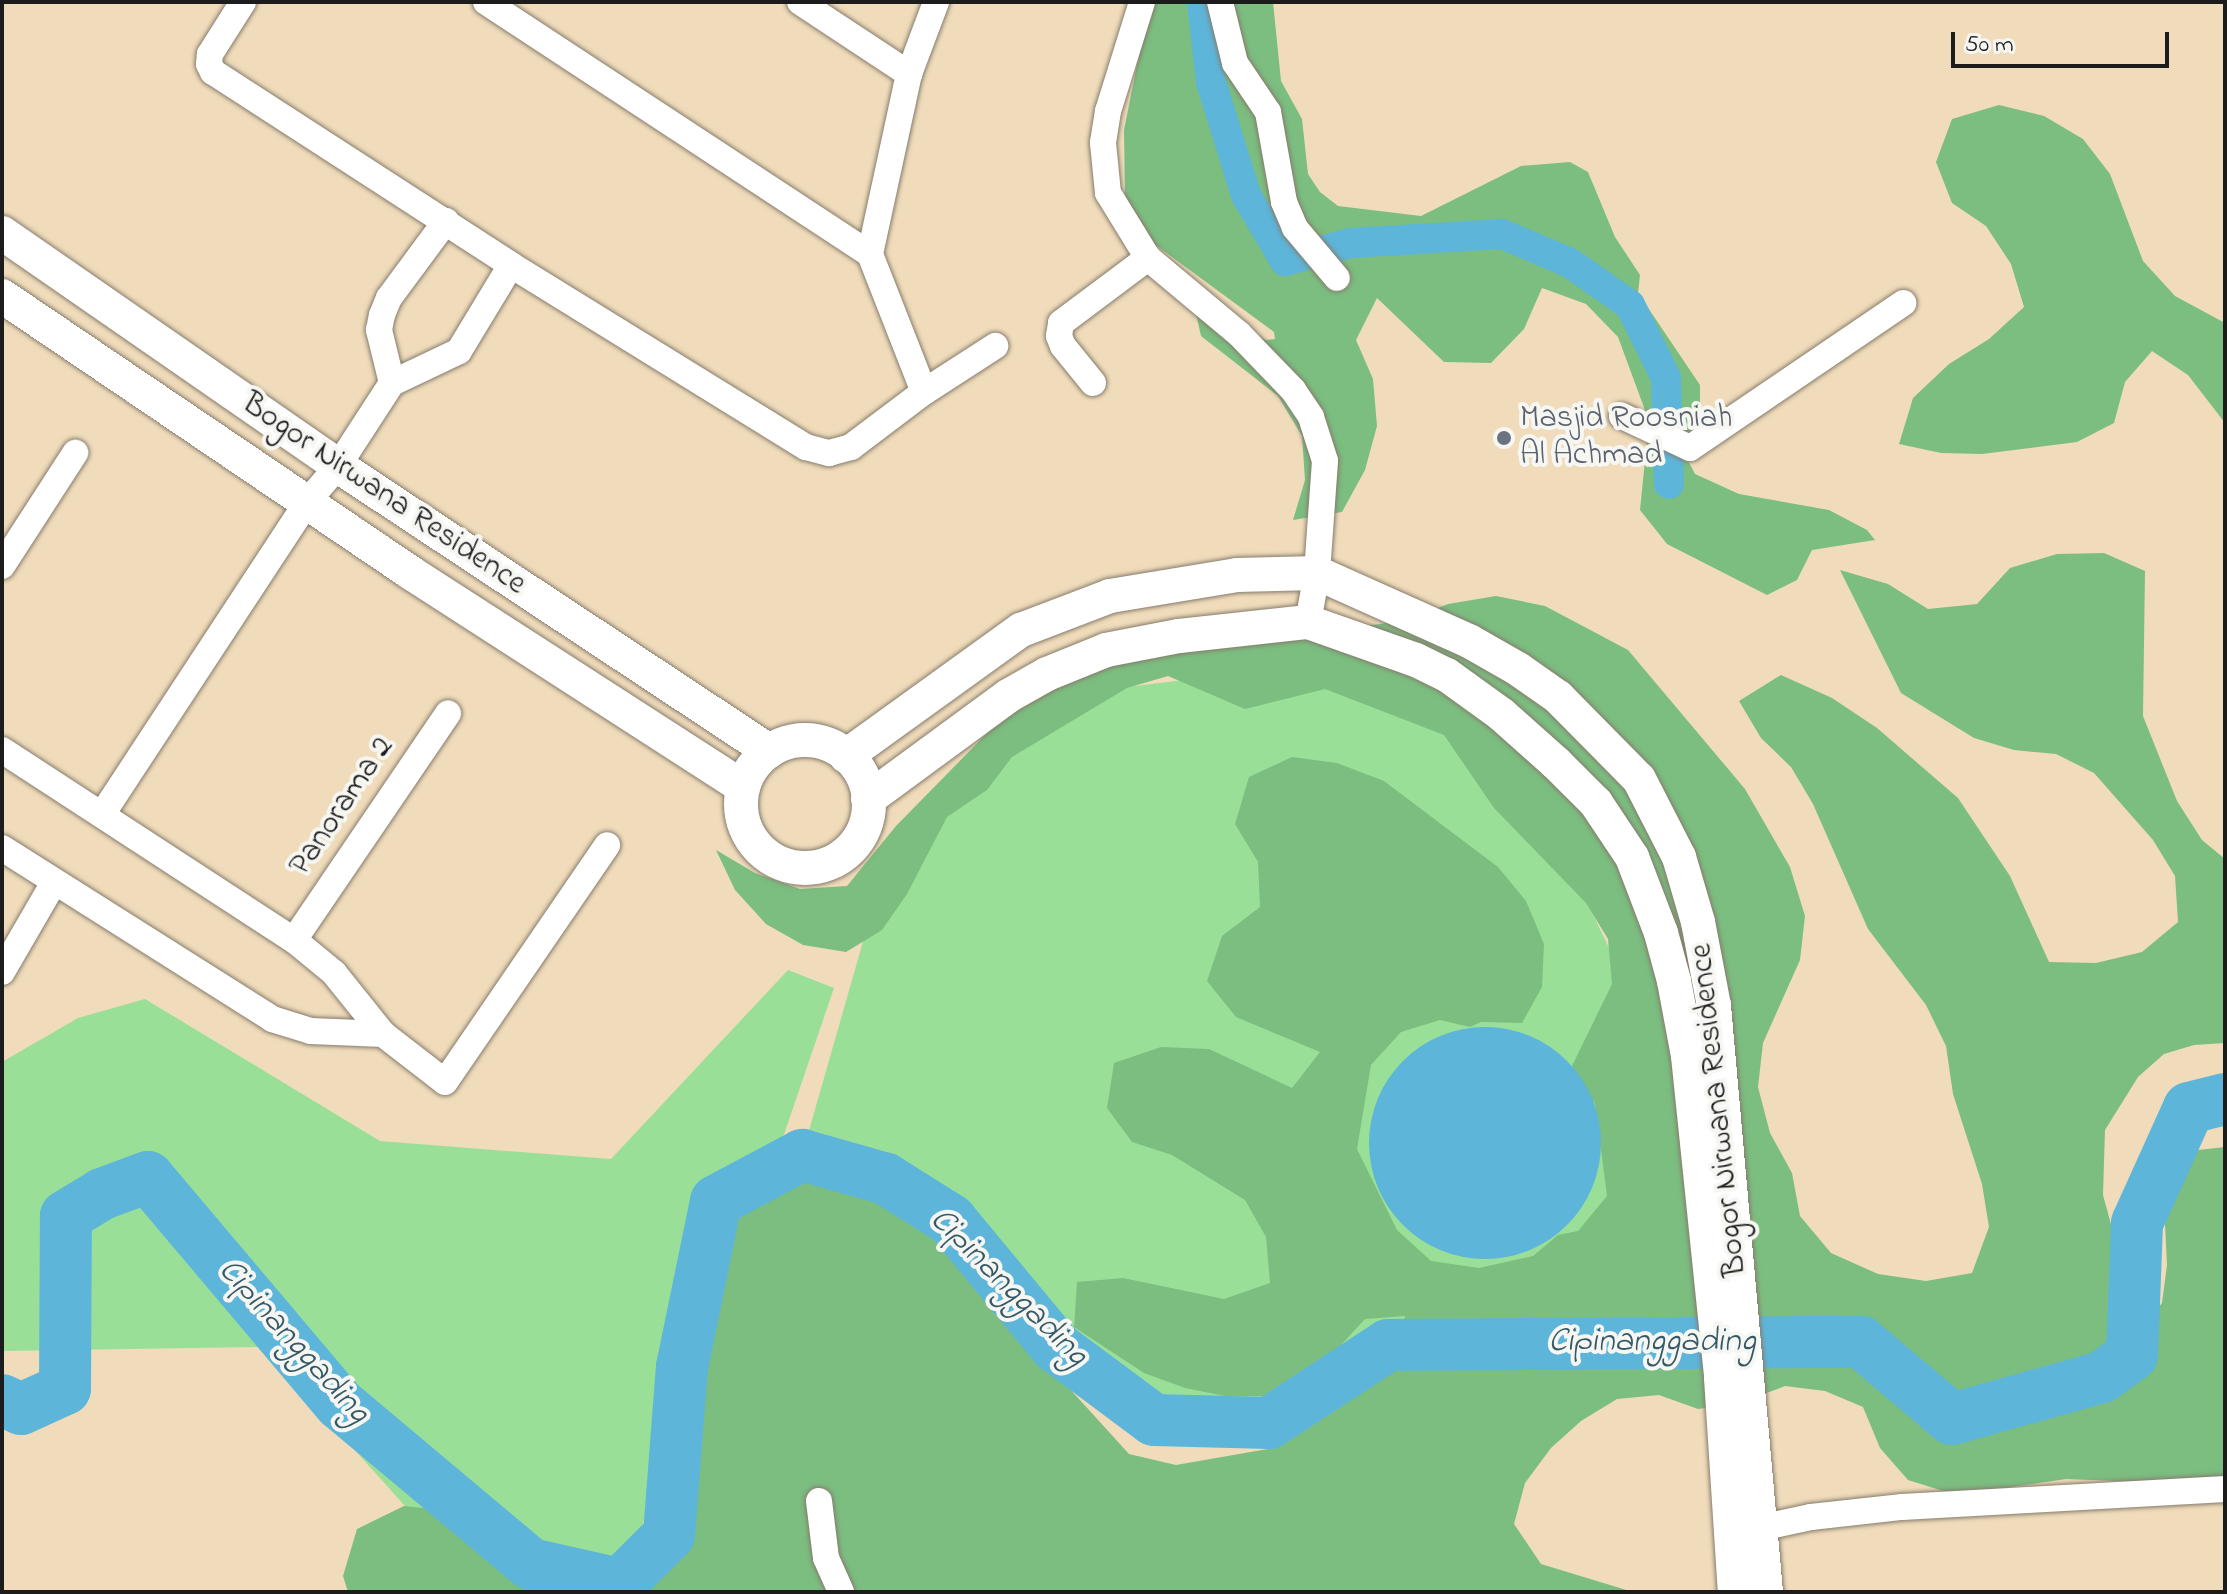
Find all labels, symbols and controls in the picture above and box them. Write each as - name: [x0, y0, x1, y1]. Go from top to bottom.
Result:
- scale bar: [1955, 16, 2173, 66]
- text: 50 m: [1965, 28, 2014, 63]
- street label: Bogor Nirwana Residence: [234, 386, 532, 604]
- place label: Masjid Roosniah Al Achmad: [1520, 401, 1732, 476]
- marker: Masjid Roosniah Al Achmad: [1495, 429, 1513, 447]
- street label: Panorama 2: [282, 730, 404, 884]
- street label: Bogor Nirwana Residence: [1683, 942, 1757, 1278]
- water label: Cipinanggading: [920, 1200, 1096, 1376]
- water label: Cipinanggading: [208, 1251, 378, 1433]
- water label: Cipinanggading: [1548, 1323, 1756, 1363]

